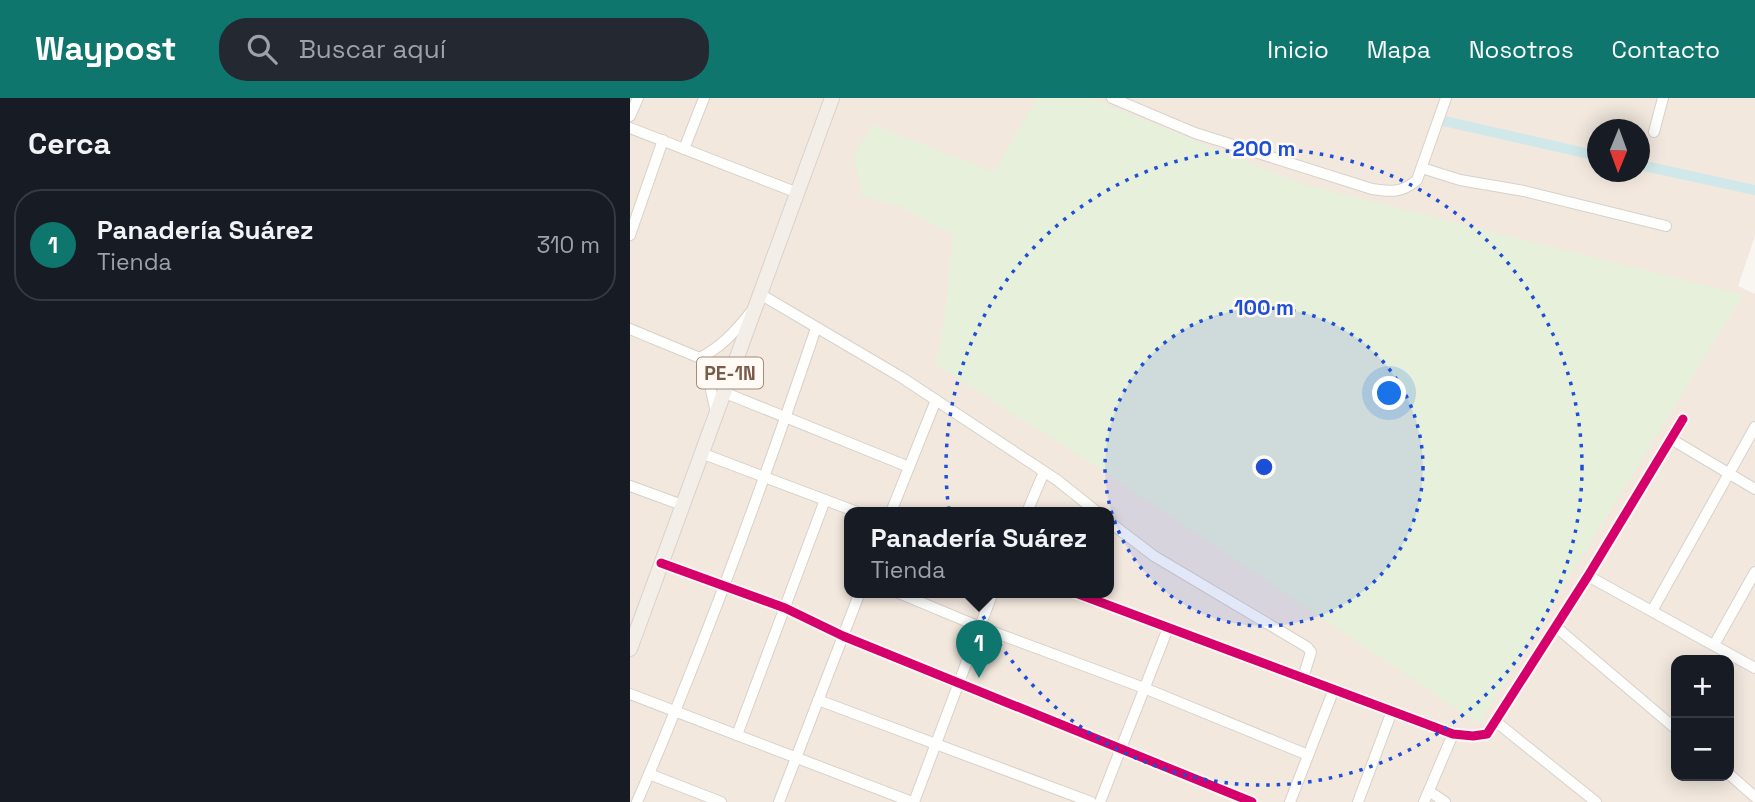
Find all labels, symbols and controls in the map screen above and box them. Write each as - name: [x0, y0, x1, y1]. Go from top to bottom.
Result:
- search box: [219, 18, 709, 81]
- text: Waypost: [35, 28, 177, 70]
- icon: search: [243, 30, 281, 68]
- text: Buscar aquí: [299, 32, 446, 66]
- text: Inicio: [1267, 34, 1329, 65]
- text: Mapa: [1367, 34, 1431, 65]
- text: Nosotros: [1469, 34, 1574, 65]
- text: Contacto: [1612, 34, 1720, 65]
- north arrow: [1587, 119, 1650, 182]
- text: Cerca: [28, 124, 111, 163]
- text: 200 m: [1233, 135, 1295, 162]
- text: Panadería Suárez: [97, 213, 314, 247]
- text: 1: [48, 230, 58, 260]
- text: 310 m: [536, 230, 600, 260]
- text: Tienda: [97, 247, 172, 277]
- text: 100 m: [1234, 294, 1294, 321]
- road number: PE-1N: [697, 358, 763, 388]
- your location: [1372, 376, 1406, 410]
- centre of rings: [1252, 455, 1276, 479]
- popup: [844, 507, 1114, 598]
- text: Panadería Suárez: [871, 521, 1087, 555]
- text: Tienda: [871, 555, 945, 585]
- pin: 1: [956, 620, 1002, 678]
- map controls: [1671, 655, 1734, 781]
- button: +: [1671, 655, 1734, 718]
- button: −: [1671, 718, 1734, 781]

